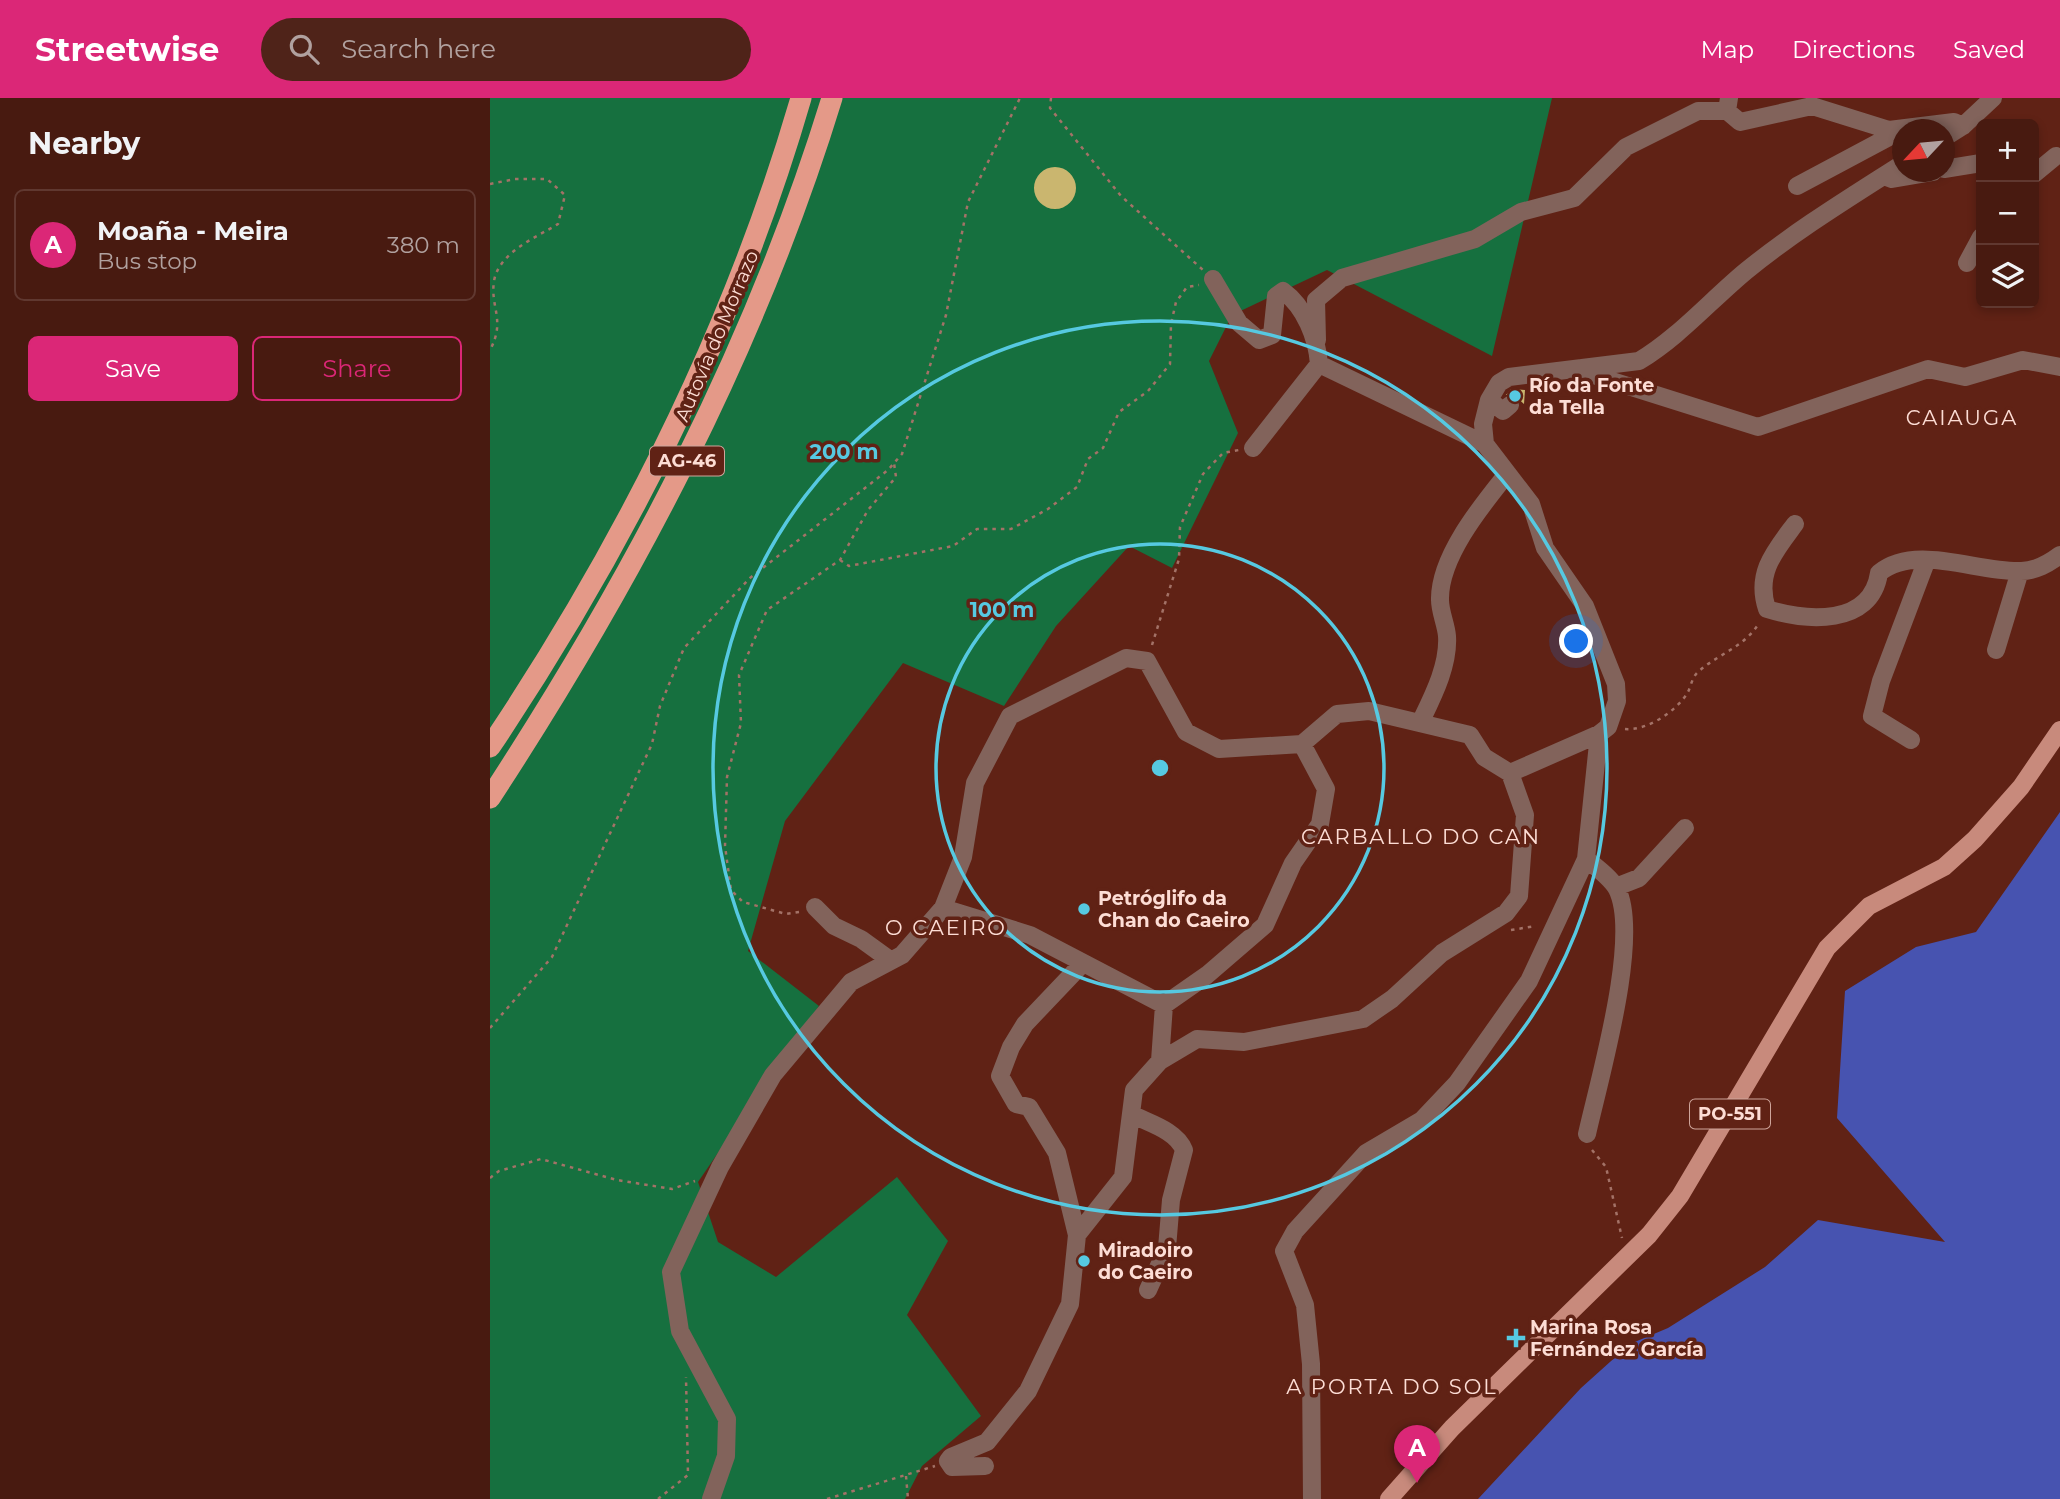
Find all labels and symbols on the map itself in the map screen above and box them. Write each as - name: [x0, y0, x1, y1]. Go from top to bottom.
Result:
- north arrow: [1892, 119, 1955, 182]
- street label: Autovía do Morrazo: [671, 247, 763, 425]
- place label: Río da Fonte da Tella: [1529, 374, 1654, 419]
- marker: Río da Fonte da Tella: [1507, 388, 1523, 404]
- district label: CAIAUGA: [1906, 405, 2018, 430]
- text: 200 m: [810, 439, 878, 464]
- road number: AG-46: [650, 446, 724, 475]
- text: 100 m: [970, 597, 1034, 622]
- your location: [1559, 624, 1593, 658]
- centre of rings: [1148, 756, 1172, 780]
- district label: CARBALLO DO CAN: [1301, 824, 1541, 849]
- place label: Petróglifo da Chan do Caeiro: [1098, 887, 1250, 932]
- marker: Petróglifo da Chan do Caeiro: [1076, 901, 1092, 917]
- district label: O CAEIRO: [885, 915, 1007, 940]
- road number: PO-551: [1690, 1099, 1770, 1128]
- place label: Miradoiro do Caeiro: [1098, 1239, 1193, 1284]
- marker: Miradoiro do Caeiro: [1076, 1253, 1092, 1269]
- place label: Marina Rosa Fernández García: [1530, 1316, 1704, 1361]
- marker: Marina Rosa Fernández García: [1508, 1330, 1524, 1346]
- district label: A PORTA DO SOL: [1286, 1374, 1498, 1399]
- pin: A: [1394, 1425, 1440, 1483]

